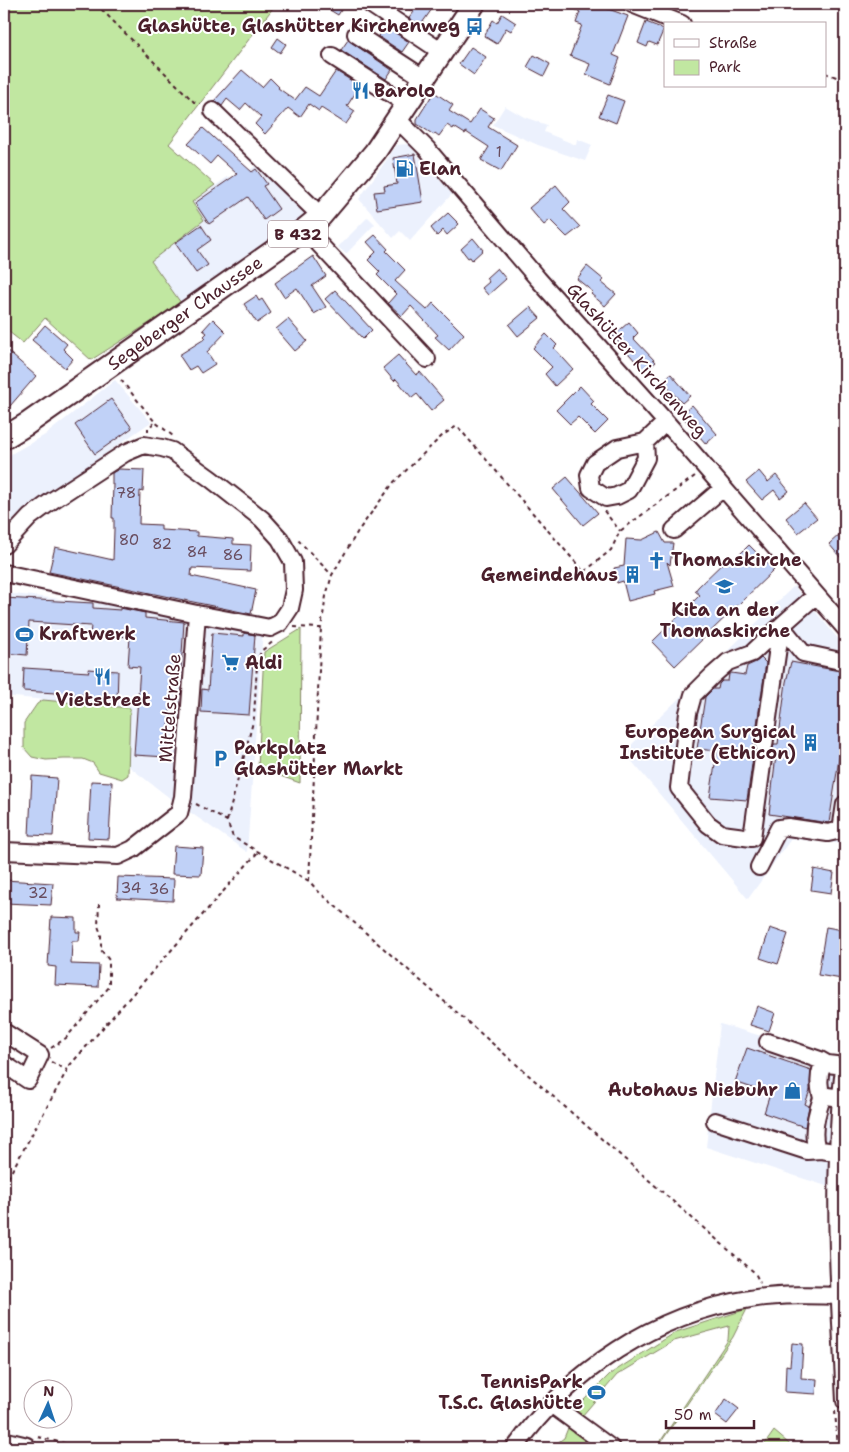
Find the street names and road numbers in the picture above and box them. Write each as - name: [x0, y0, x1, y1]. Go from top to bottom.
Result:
- road number: B 432: [268, 220, 328, 248]
- street label: Segeberger Chaussee: [103, 250, 268, 376]
- street label: Glashütter Kirchenweg: [561, 278, 713, 442]
- street label: Mittelstraße: [153, 653, 187, 763]

